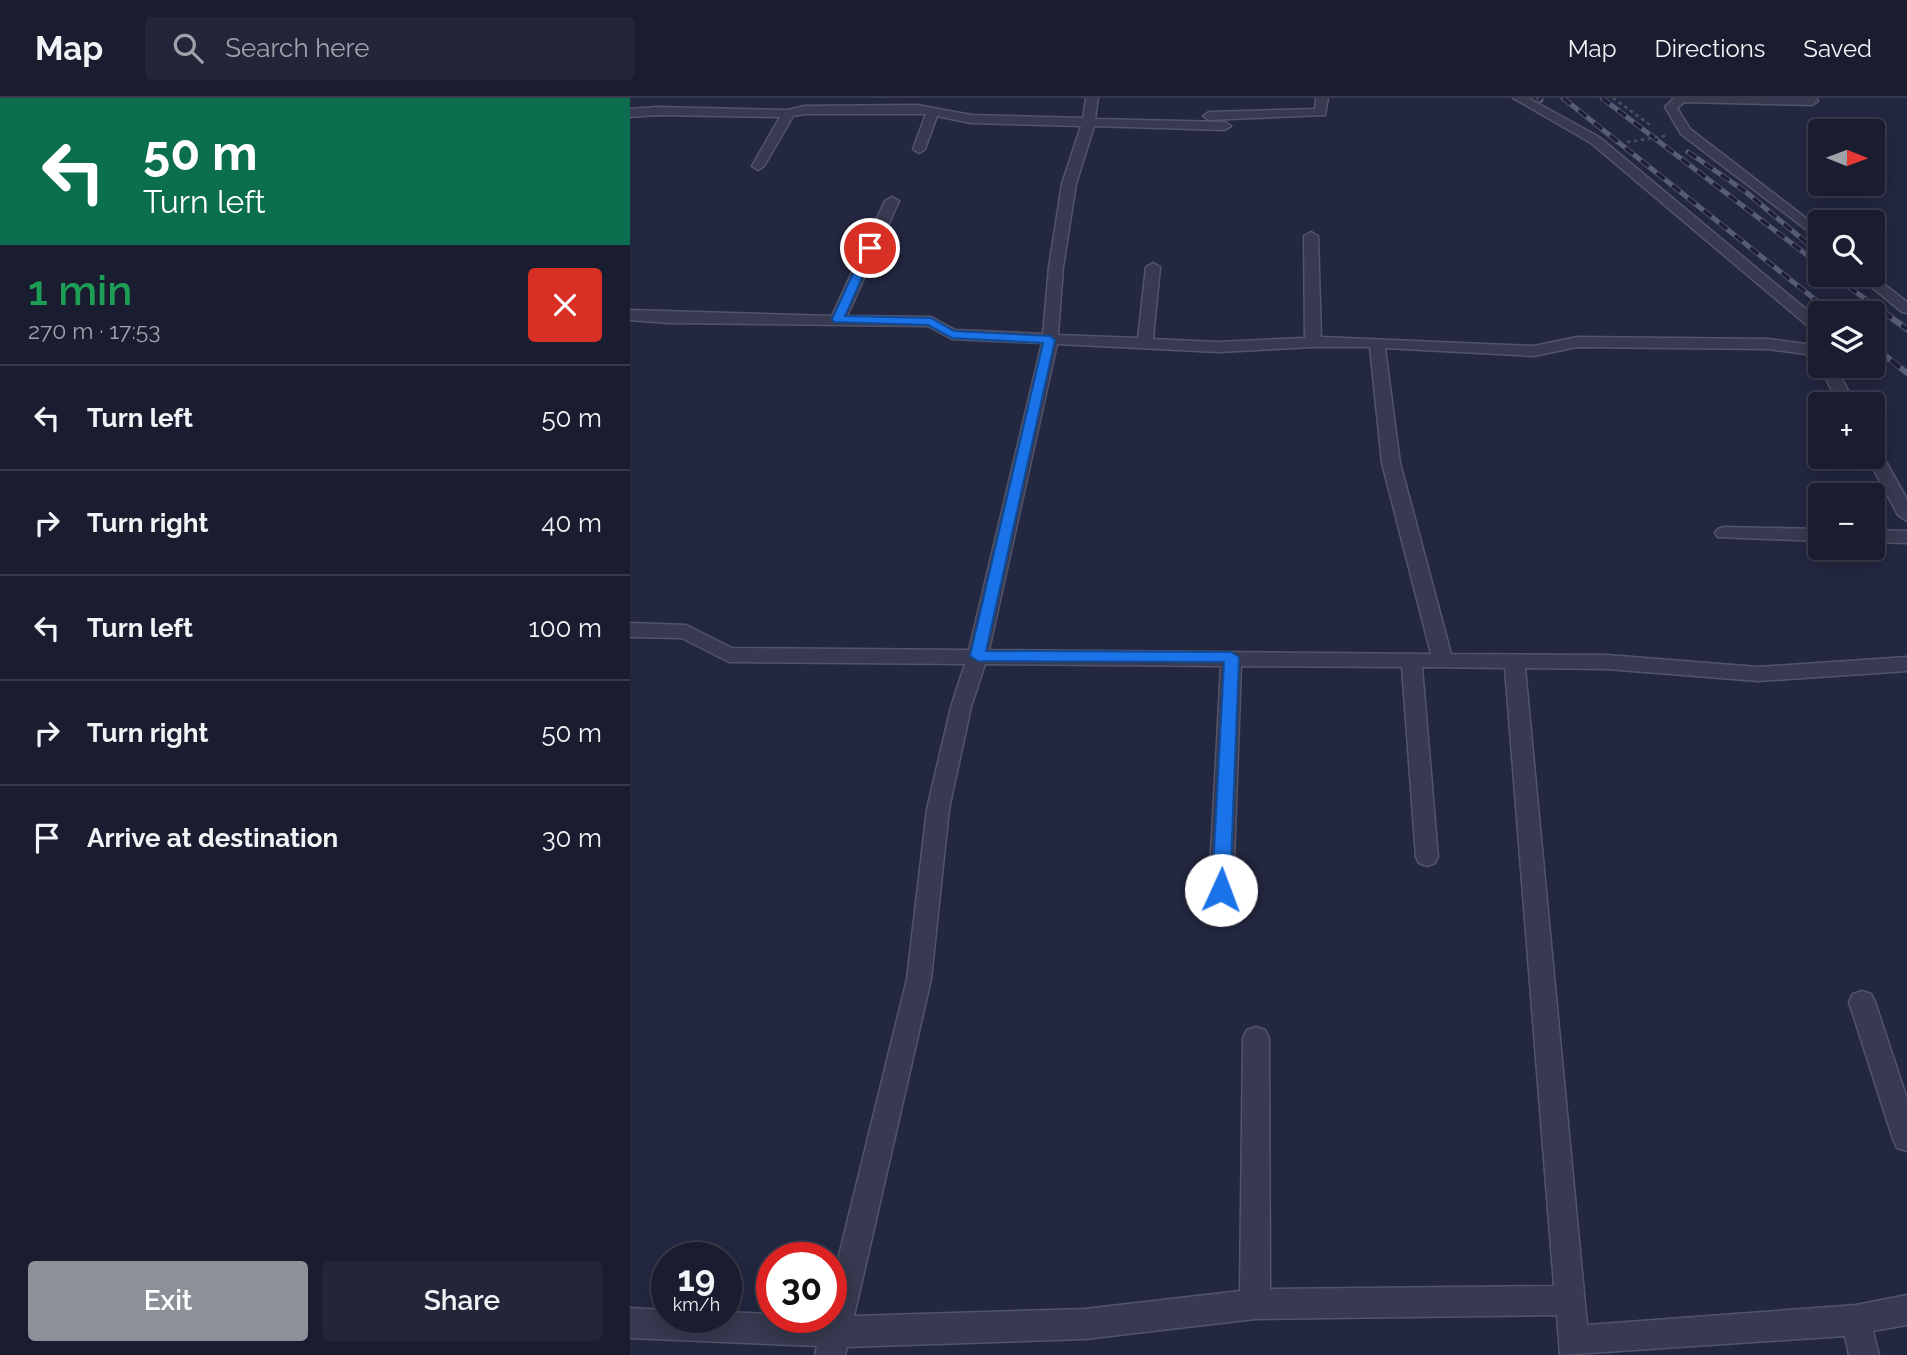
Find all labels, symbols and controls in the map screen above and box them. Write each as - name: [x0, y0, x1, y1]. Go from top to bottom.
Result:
- search box: [145, 17, 635, 80]
- text: Map: [35, 29, 103, 68]
- icon: search: [169, 29, 207, 67]
- text: Search here: [225, 33, 370, 63]
- text: Map: [1568, 34, 1617, 63]
- text: Directions: [1655, 34, 1765, 63]
- text: Saved: [1803, 34, 1872, 63]
- north arrow: [1808, 119, 1885, 196]
- map controls: [1808, 119, 1885, 560]
- text: 50 m: [143, 124, 258, 181]
- icon: left: [28, 126, 119, 217]
- text: Turn left: [143, 183, 265, 220]
- button: search: [1808, 210, 1885, 287]
- pin: [840, 218, 900, 278]
- icon: arrive: [851, 229, 889, 267]
- text: 1 min: [28, 266, 132, 315]
- button: close: [528, 268, 602, 342]
- button: layers: [1808, 301, 1885, 378]
- text: 270 m · 17:53: [28, 317, 161, 344]
- button: +: [1808, 392, 1885, 469]
- icon: left: [28, 399, 66, 437]
- text: Turn left: [87, 403, 193, 433]
- text: 50 m: [541, 403, 602, 433]
- button: −: [1808, 483, 1885, 560]
- icon: right: [28, 504, 66, 542]
- text: Turn right: [87, 508, 208, 538]
- text: 40 m: [541, 508, 602, 538]
- icon: left: [28, 609, 66, 647]
- text: Turn left: [87, 613, 193, 643]
- text: 100 m: [529, 613, 602, 643]
- icon: right: [28, 714, 66, 752]
- text: Turn right: [87, 718, 208, 748]
- text: 50 m: [541, 718, 602, 748]
- icon: arrive: [28, 819, 66, 857]
- text: Arrive at destination: [87, 823, 338, 853]
- text: 30 m: [542, 823, 602, 853]
- position arrow: [1184, 853, 1258, 927]
- speed limit sign: 30: [756, 1242, 847, 1333]
- text: 19: [678, 1258, 715, 1299]
- button: Exit: [28, 1261, 308, 1341]
- button: Share: [322, 1261, 602, 1341]
- text: km/h: [673, 1294, 720, 1315]

